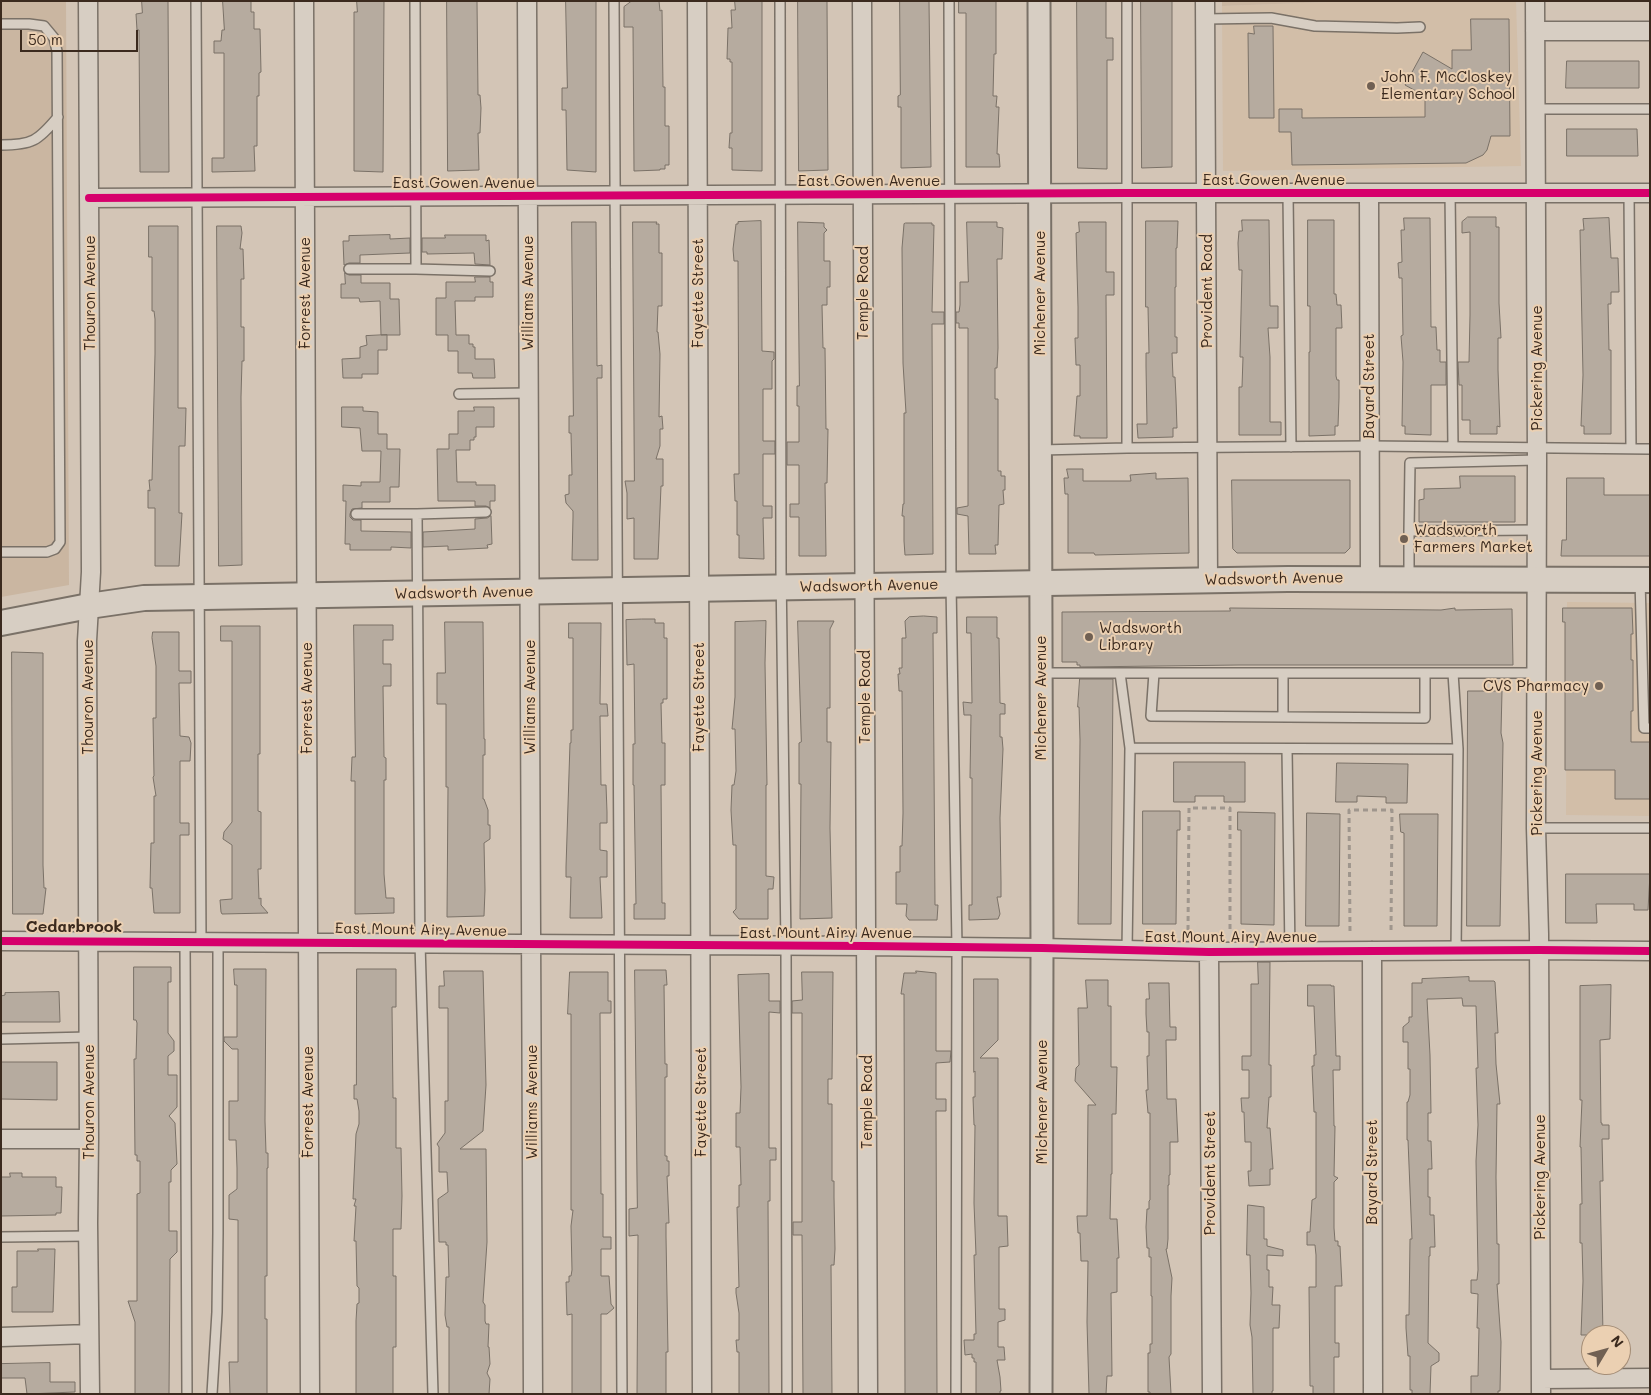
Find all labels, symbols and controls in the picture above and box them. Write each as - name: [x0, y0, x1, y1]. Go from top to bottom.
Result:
- scale bar: [22, 20, 140, 52]
- text: 50 m: [28, 29, 63, 49]
- place label: John F. McCloskey Elementary School: [1381, 68, 1516, 103]
- marker: John F. McCloskey Elementary School: [1365, 80, 1377, 92]
- street label: East Gowen Avenue: [1203, 171, 1345, 189]
- street label: East Gowen Avenue: [798, 172, 940, 190]
- street label: East Gowen Avenue: [393, 174, 535, 192]
- street label: Michener Avenue: [1031, 231, 1049, 355]
- street label: Provident Road: [1198, 234, 1216, 348]
- street label: Thouron Avenue: [81, 235, 99, 351]
- street label: Williams Avenue: [519, 235, 537, 351]
- street label: Forrest Avenue: [296, 237, 314, 349]
- street label: Fayette Street: [689, 238, 707, 348]
- street label: Temple Road: [854, 246, 872, 340]
- street label: Pickering Avenue: [1528, 305, 1546, 431]
- street label: Bayard Street: [1360, 333, 1378, 439]
- place label: Wadsworth Farmers Market: [1414, 521, 1533, 556]
- marker: Wadsworth Farmers Market: [1398, 533, 1410, 545]
- street label: Wadsworth Avenue: [1204, 569, 1344, 589]
- street label: Wadsworth Avenue: [799, 576, 939, 596]
- street label: Wadsworth Avenue: [394, 583, 534, 603]
- place label: Wadsworth Library: [1099, 619, 1181, 654]
- marker: Wadsworth Library: [1083, 631, 1095, 643]
- street label: Michener Avenue: [1032, 636, 1050, 760]
- street label: Thouron Avenue: [79, 639, 97, 755]
- street label: Williams Avenue: [521, 639, 539, 755]
- street label: Forrest Avenue: [298, 642, 316, 754]
- street label: Fayette Street: [690, 642, 708, 752]
- street label: Temple Road: [856, 650, 874, 744]
- place label: CVS Pharmacy: [1483, 677, 1589, 695]
- marker: CVS Pharmacy: [1593, 680, 1605, 692]
- street label: Pickering Avenue: [1528, 710, 1546, 836]
- district label: Cedarbrook: [26, 917, 122, 937]
- street label: East Mount Airy Avenue: [335, 919, 507, 941]
- street label: East Mount Airy Avenue: [740, 924, 912, 942]
- street label: East Mount Airy Avenue: [1145, 928, 1317, 946]
- street label: Michener Avenue: [1033, 1040, 1051, 1164]
- street label: Thouron Avenue: [80, 1044, 98, 1160]
- street label: Williams Avenue: [523, 1044, 541, 1160]
- street label: Forrest Avenue: [299, 1046, 317, 1158]
- street label: Fayette Street: [692, 1047, 710, 1157]
- street label: Temple Road: [858, 1055, 876, 1149]
- street label: Provident Street: [1201, 1111, 1219, 1235]
- street label: Pickering Avenue: [1531, 1114, 1549, 1240]
- street label: Bayard Street: [1363, 1119, 1381, 1225]
- north arrow: [1581, 1325, 1631, 1375]
- text: N: [1607, 1331, 1628, 1351]

